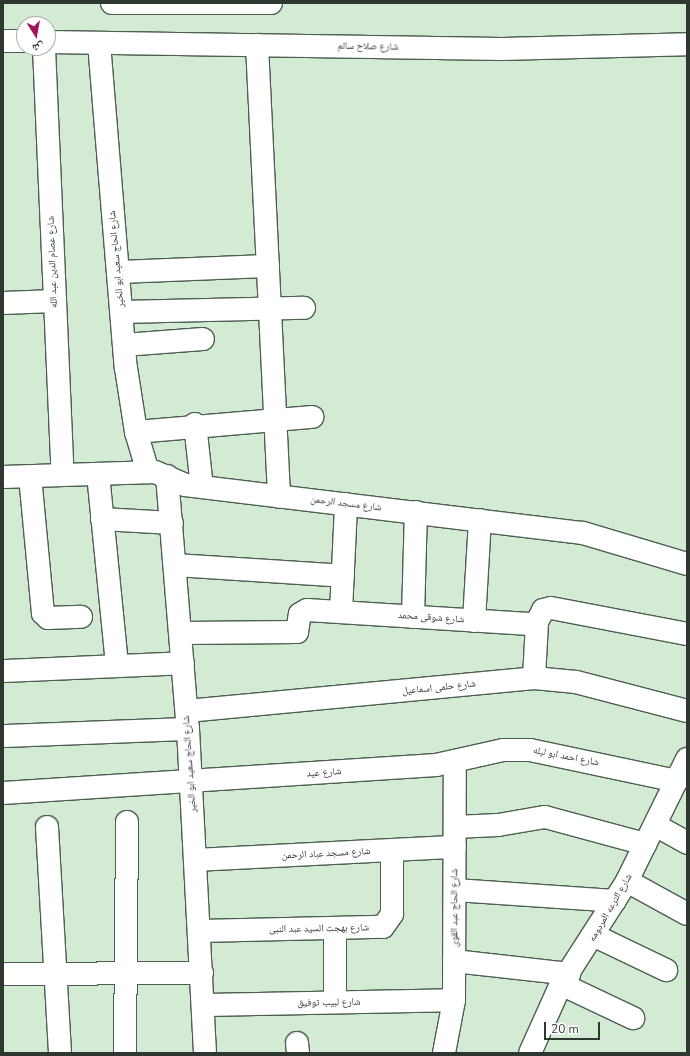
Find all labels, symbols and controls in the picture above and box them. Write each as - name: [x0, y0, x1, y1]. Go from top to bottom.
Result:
- north arrow: [16, 16, 56, 56]
- text: ش: [31, 39, 45, 56]
- street label: شارع صلاح سالم: [337, 40, 399, 54]
- street label: شارع الحاج سعيد ابو الخير: [107, 210, 127, 308]
- street label: شارع عصام الدين عبد الله: [45, 216, 61, 308]
- street label: شارع مسجد الرحمن: [310, 494, 382, 514]
- street label: شارع شوقى محمد: [397, 610, 465, 626]
- street label: شارع حلمى اسماعيل: [402, 678, 476, 698]
- street label: شارع الحاج سعيد ابو الخير: [181, 715, 199, 813]
- street label: شارع احمد ابو ليله: [532, 745, 600, 769]
- street label: شارع عيد: [306, 766, 342, 780]
- street label: شارع مسجد عباد الرحمن: [281, 846, 371, 862]
- street label: شارع الحاج عبد القوى: [449, 869, 461, 947]
- street label: شارع الترعه المردومه: [587, 872, 635, 944]
- street label: شارع بهجت السيد عبد النبى: [269, 922, 369, 936]
- street label: شارع لبيب توفيق: [297, 996, 361, 1010]
- scale bar: [546, 1014, 602, 1040]
- text: 20 m: [551, 1021, 579, 1037]

